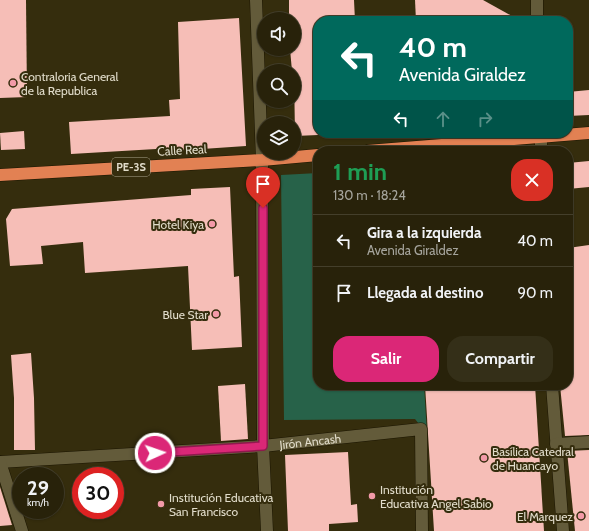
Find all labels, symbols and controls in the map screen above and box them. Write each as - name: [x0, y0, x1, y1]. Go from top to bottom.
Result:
- map controls: [257, 12, 301, 160]
- button: sound: [257, 12, 301, 56]
- text: 40 m: [399, 30, 467, 64]
- icon: left: [333, 32, 385, 84]
- button: search: [257, 64, 301, 108]
- text: Avenida Giraldez: [399, 64, 526, 86]
- place label: Contraloria General de la Republica: [21, 69, 119, 98]
- marker: Contraloria General de la Republica: [8, 78, 18, 88]
- icon: left: [390, 108, 412, 130]
- icon: ahead: [432, 108, 454, 130]
- icon: right: [474, 108, 496, 130]
- button: layers: [257, 116, 301, 160]
- street label: Calle Real: [157, 141, 207, 159]
- text: 1 min: [333, 157, 387, 186]
- road number: PE-3S: [112, 158, 150, 176]
- button: close: [511, 159, 553, 201]
- pin: [246, 167, 280, 208]
- icon: arrive: [252, 173, 274, 195]
- text: 130 m · 18:24: [333, 187, 406, 203]
- place label: Hotel Kiya: [152, 217, 204, 232]
- marker: Hotel Kiya: [207, 219, 217, 229]
- text: Gira a la izquierda: [367, 224, 481, 242]
- icon: left: [333, 230, 355, 252]
- text: 40 m: [517, 232, 553, 250]
- text: Avenida Giraldez: [367, 242, 459, 258]
- icon: arrive: [333, 282, 355, 304]
- text: Llegada al destino: [367, 284, 483, 302]
- text: 90 m: [517, 284, 553, 302]
- place label: Blue Star: [163, 307, 208, 322]
- marker: Blue Star: [211, 309, 221, 319]
- button: Salir: [333, 336, 439, 382]
- button: Compartir: [447, 336, 553, 382]
- street label: Jirón Ancash: [278, 430, 342, 452]
- position arrow: [134, 432, 176, 474]
- place label: Basílica Catedral de Huancayo: [492, 444, 574, 473]
- marker: Basílica Catedral de Huancayo: [479, 453, 489, 463]
- speed limit sign: 30: [72, 467, 124, 519]
- text: 29: [27, 476, 49, 500]
- place label: Institución Educativa Angel Sabio: [380, 482, 492, 511]
- place label: Institución Educativa San Francisco: [169, 490, 273, 519]
- marker: Institución Educativa Angel Sabio: [367, 491, 377, 501]
- text: km/h: [27, 496, 49, 509]
- marker: Institución Educativa San Francisco: [156, 499, 166, 509]
- place label: El Marquez: [517, 509, 573, 524]
- marker: El Marquez: [576, 511, 586, 521]

